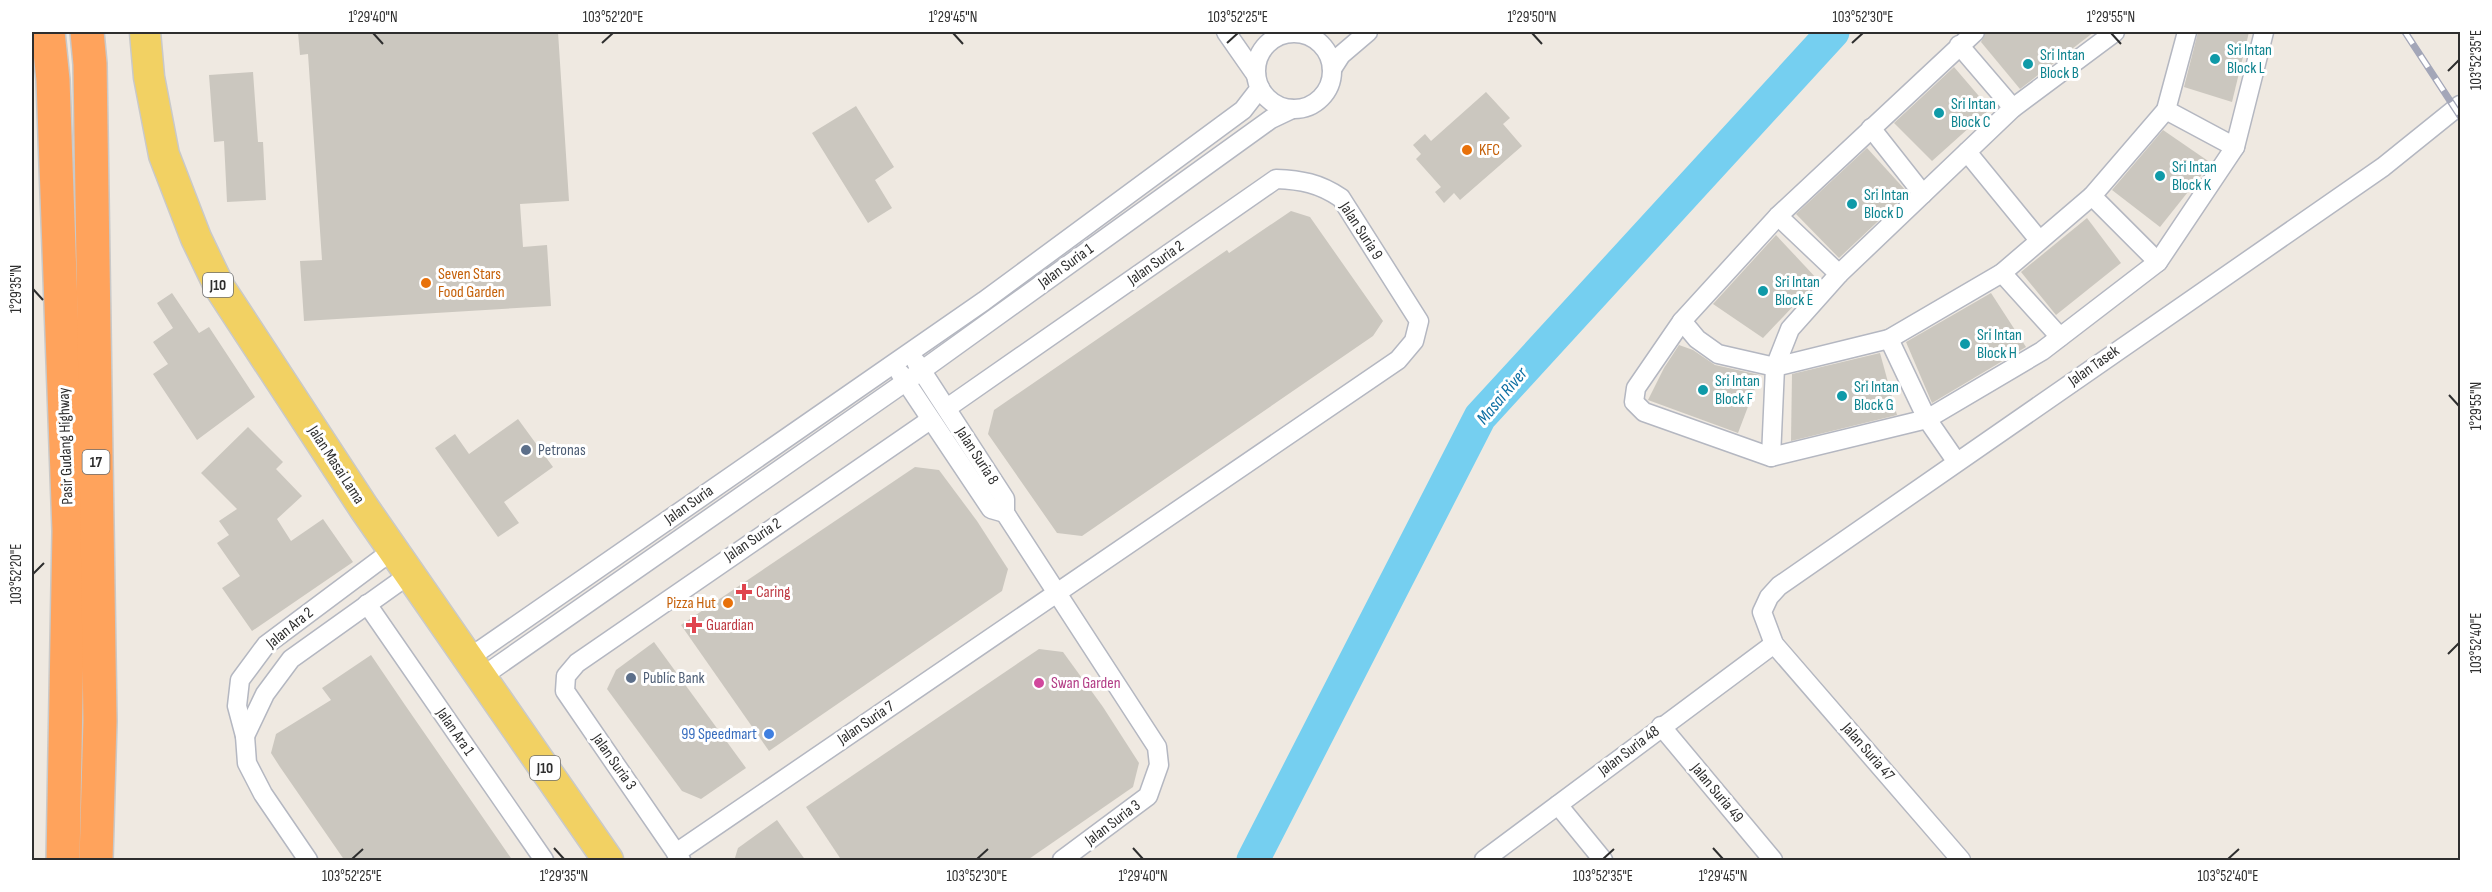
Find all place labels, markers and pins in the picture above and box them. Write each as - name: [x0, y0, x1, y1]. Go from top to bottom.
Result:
- place label: Sri Intan Block L: [2227, 41, 2272, 78]
- place label: Sri Intan Block B: [2040, 46, 2085, 83]
- marker: Sri Intan Block L: [2208, 52, 2222, 66]
- marker: Sri Intan Block B: [2021, 57, 2035, 71]
- place label: Sri Intan Block C: [1951, 95, 1996, 132]
- marker: Sri Intan Block C: [1932, 106, 1946, 120]
- place label: KFC: [1479, 141, 1500, 160]
- marker: KFC: [1460, 143, 1474, 157]
- place label: Sri Intan Block K: [2172, 158, 2217, 195]
- marker: Sri Intan Block K: [2153, 169, 2167, 183]
- place label: Sri Intan Block D: [1864, 186, 1909, 223]
- marker: Sri Intan Block D: [1845, 197, 1859, 211]
- place label: Seven Stars Food Garden: [438, 265, 505, 302]
- place label: Sri Intan Block E: [1775, 273, 1820, 310]
- marker: Seven Stars Food Garden: [419, 276, 433, 290]
- marker: Sri Intan Block E: [1756, 284, 1770, 298]
- place label: Sri Intan Block H: [1977, 326, 2022, 363]
- marker: Sri Intan Block H: [1958, 337, 1972, 351]
- place label: Sri Intan Block F: [1715, 372, 1760, 409]
- place label: Sri Intan Block G: [1854, 378, 1899, 415]
- marker: Sri Intan Block F: [1696, 383, 1710, 397]
- marker: Sri Intan Block G: [1835, 389, 1849, 403]
- place label: Petronas: [538, 441, 586, 460]
- marker: Petronas: [519, 443, 533, 457]
- place label: Caring: [756, 583, 790, 602]
- marker: Caring: [737, 585, 751, 599]
- place label: Pizza Hut: [666, 594, 716, 613]
- marker: Pizza Hut: [721, 596, 735, 610]
- place label: Guardian: [706, 616, 754, 635]
- marker: Guardian: [687, 618, 701, 632]
- place label: Public Bank: [643, 669, 705, 688]
- marker: Public Bank: [624, 671, 638, 685]
- place label: Swan Garden: [1051, 674, 1121, 693]
- marker: Swan Garden: [1032, 676, 1046, 690]
- place label: 99 Speedmart: [681, 725, 757, 744]
- marker: 99 Speedmart: [762, 727, 776, 741]

